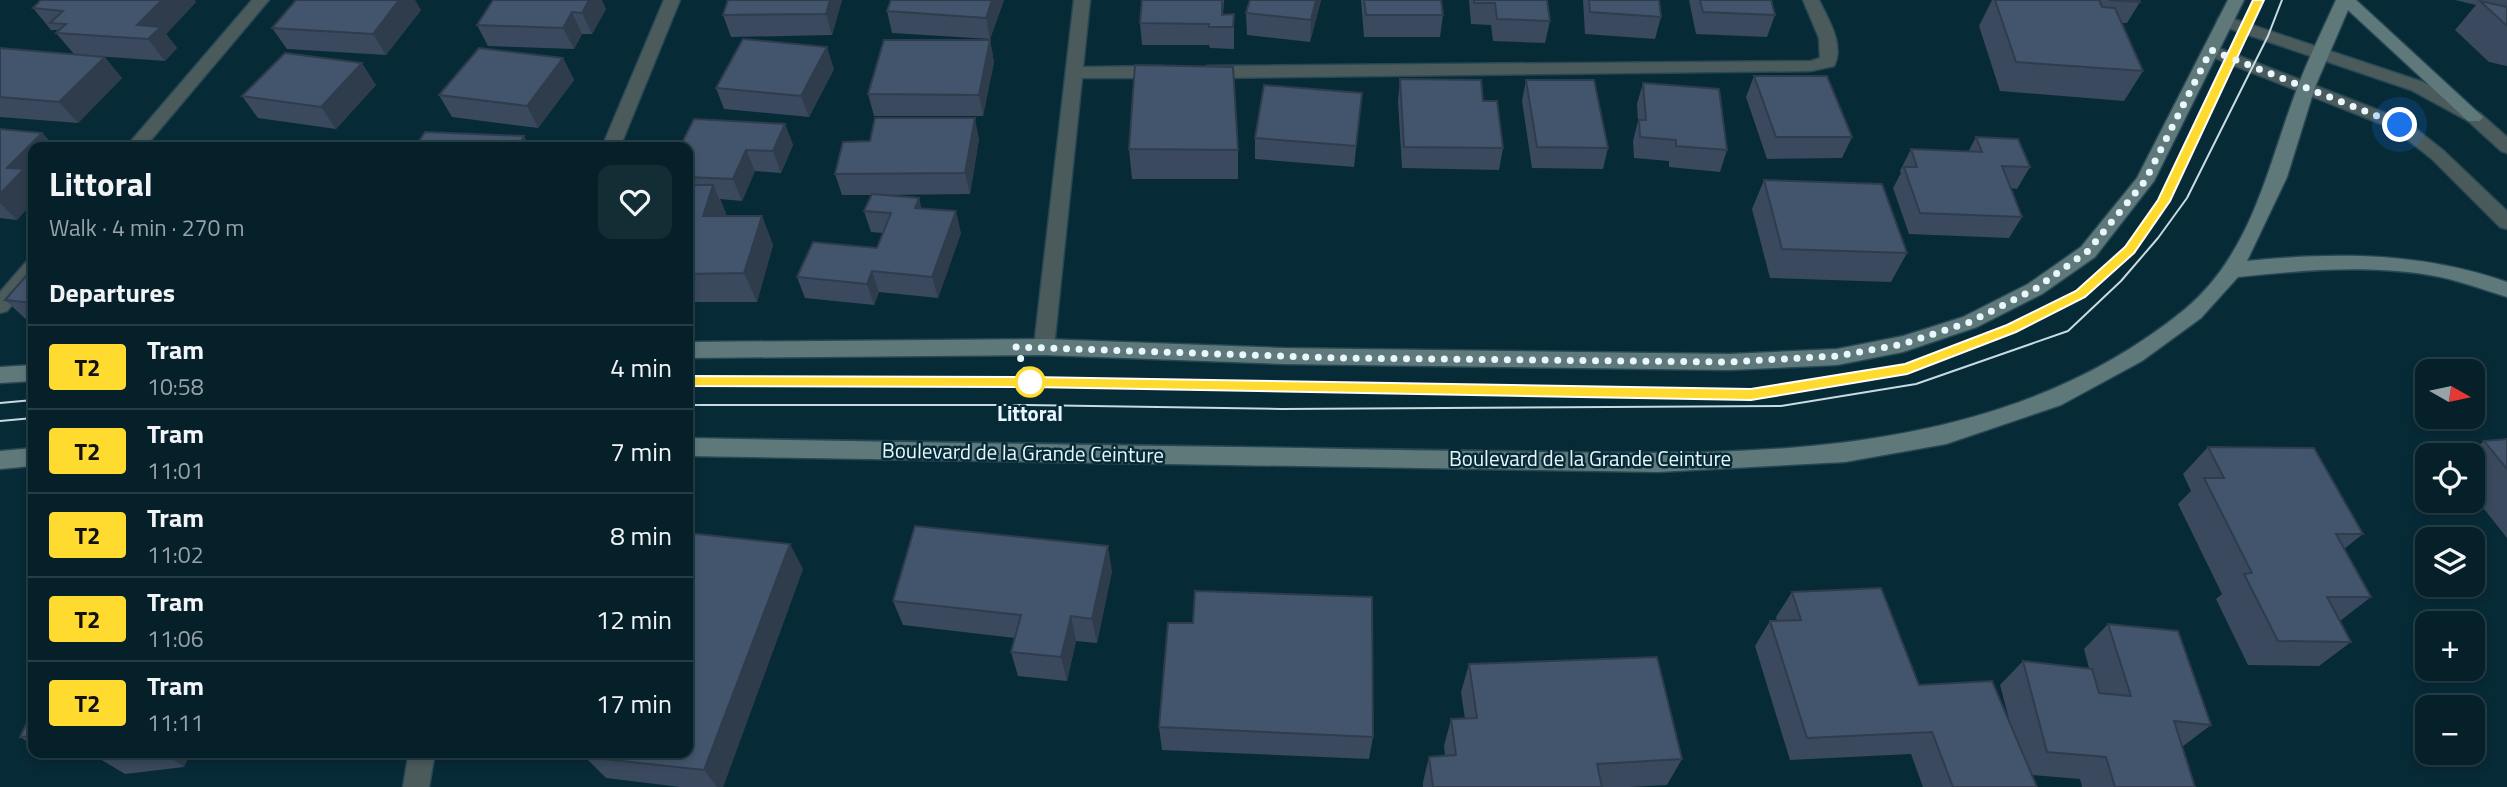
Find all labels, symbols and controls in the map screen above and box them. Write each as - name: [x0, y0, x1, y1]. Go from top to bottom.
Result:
- your location: [2382, 107, 2417, 142]
- text: Littoral: [49, 159, 153, 209]
- button: heart: [598, 165, 672, 239]
- text: Walk · 4 min · 270 m: [49, 210, 245, 245]
- text: Departures: [49, 273, 175, 312]
- text: Tram: [147, 330, 204, 369]
- text: 4 min: [610, 348, 672, 387]
- text: T2: [74, 349, 101, 385]
- north arrow: [2415, 359, 2485, 429]
- map controls: [2415, 359, 2485, 765]
- marker: Littoral: [1015, 367, 1045, 397]
- text: 10:58: [147, 369, 204, 404]
- place label: Littoral: [997, 397, 1063, 429]
- text: Tram: [147, 414, 204, 453]
- text: 7 min: [610, 432, 672, 471]
- text: T2: [74, 433, 101, 469]
- street label: Boulevard de la Grande Ceinture: [882, 434, 1164, 470]
- street label: Boulevard de la Grande Ceinture: [1449, 442, 1731, 474]
- button: locate: [2415, 443, 2485, 513]
- text: 11:01: [147, 453, 204, 488]
- text: Tram: [147, 498, 204, 537]
- text: 8 min: [610, 516, 672, 555]
- text: T2: [74, 517, 101, 553]
- button: layers: [2415, 527, 2485, 597]
- text: 11:02: [147, 537, 204, 572]
- text: Tram: [147, 582, 204, 621]
- text: 12 min: [596, 600, 672, 639]
- text: T2: [74, 601, 101, 637]
- button: +: [2415, 611, 2485, 681]
- text: 11:06: [147, 621, 204, 656]
- text: Tram: [147, 666, 204, 705]
- text: 17 min: [596, 684, 672, 723]
- text: T2: [74, 685, 101, 721]
- button: −: [2415, 695, 2485, 765]
- text: 11:11: [147, 705, 204, 740]

